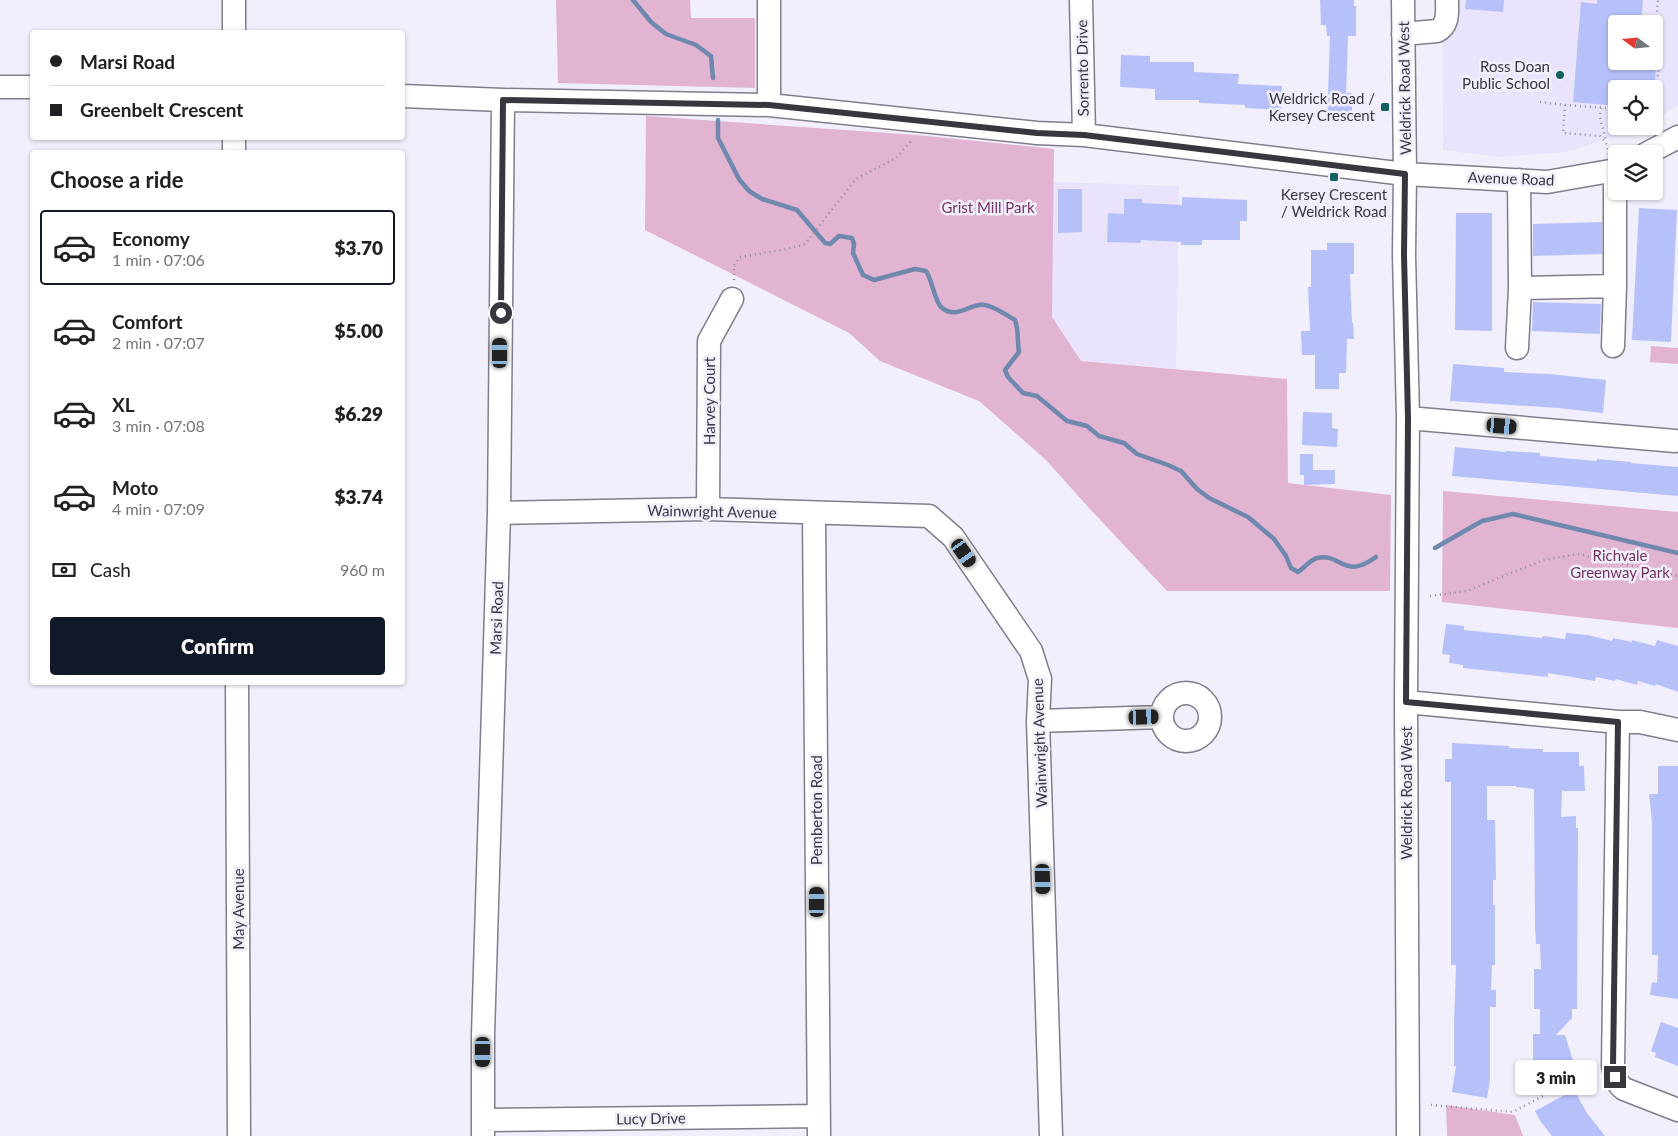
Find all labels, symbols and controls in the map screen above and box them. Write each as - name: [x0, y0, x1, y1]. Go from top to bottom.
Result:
- north arrow: [1608, 15, 1662, 70]
- map controls: [1608, 15, 1663, 200]
- street label: Sorrento Drive: [1072, 19, 1092, 117]
- street label: Weldrick Road West: [1394, 20, 1414, 155]
- text: Marsi Road: [80, 50, 175, 73]
- place label: Ross Doan Public School: [1462, 57, 1550, 92]
- marker: Ross Doan Public School: [1554, 69, 1566, 81]
- button: locate: [1608, 80, 1663, 135]
- place label: Weldrick Road / Kersey Crescent: [1269, 89, 1376, 124]
- text: Greenbelt Crescent: [80, 98, 243, 121]
- marker: Weldrick Road / Kersey Crescent: [1379, 101, 1391, 113]
- button: layers: [1608, 145, 1663, 200]
- text: Choose a ride: [50, 166, 184, 193]
- street label: Avenue Road: [1467, 167, 1555, 189]
- marker: Kersey Crescent / Weldrick Road: [1328, 171, 1340, 183]
- place label: Kersey Crescent / Weldrick Road: [1281, 185, 1388, 220]
- park label: Grist Mill Park: [941, 198, 1035, 216]
- icon: car: [52, 225, 97, 270]
- text: Economy: [112, 227, 190, 250]
- text: $3.70: [334, 236, 383, 259]
- text: 1 min · 07:06: [112, 250, 205, 269]
- route start: [490, 302, 512, 324]
- icon: car: [52, 308, 97, 353]
- text: Comfort: [112, 310, 183, 333]
- text: $5.00: [334, 319, 383, 342]
- text: 2 min · 07:07: [112, 333, 205, 352]
- car: [492, 338, 507, 368]
- street label: Harvey Court: [700, 356, 718, 445]
- icon: car: [52, 391, 97, 436]
- text: XL: [112, 393, 135, 416]
- text: $6.29: [334, 402, 383, 425]
- text: 3 min · 07:08: [112, 416, 205, 435]
- car: [1486, 417, 1517, 435]
- icon: car: [52, 474, 97, 519]
- text: Moto: [112, 476, 158, 499]
- text: $3.74: [334, 485, 383, 508]
- text: 4 min · 07:09: [112, 499, 205, 518]
- street label: Wainwright Avenue: [647, 501, 777, 521]
- car: [949, 536, 978, 570]
- park label: Richvale Greenway Park: [1570, 546, 1670, 581]
- icon: cash: [50, 556, 78, 584]
- text: Cash: [90, 558, 131, 581]
- text: 960 m: [340, 560, 385, 579]
- street label: Marsi Road: [486, 581, 506, 655]
- button: Confirm: [50, 617, 385, 675]
- street label: Wainwright Avenue: [1028, 678, 1050, 808]
- car: [1128, 709, 1159, 725]
- street label: Weldrick Road West: [1397, 726, 1415, 860]
- street label: Pemberton Road: [807, 755, 825, 865]
- car: [1034, 864, 1051, 894]
- street label: May Avenue: [229, 868, 247, 950]
- car: [809, 887, 824, 917]
- car: [475, 1037, 490, 1067]
- callout: 3 min: [1515, 1060, 1598, 1094]
- route end: [1604, 1066, 1626, 1088]
- text: 3 min: [1536, 1068, 1576, 1087]
- street label: Lucy Drive: [616, 1108, 686, 1128]

